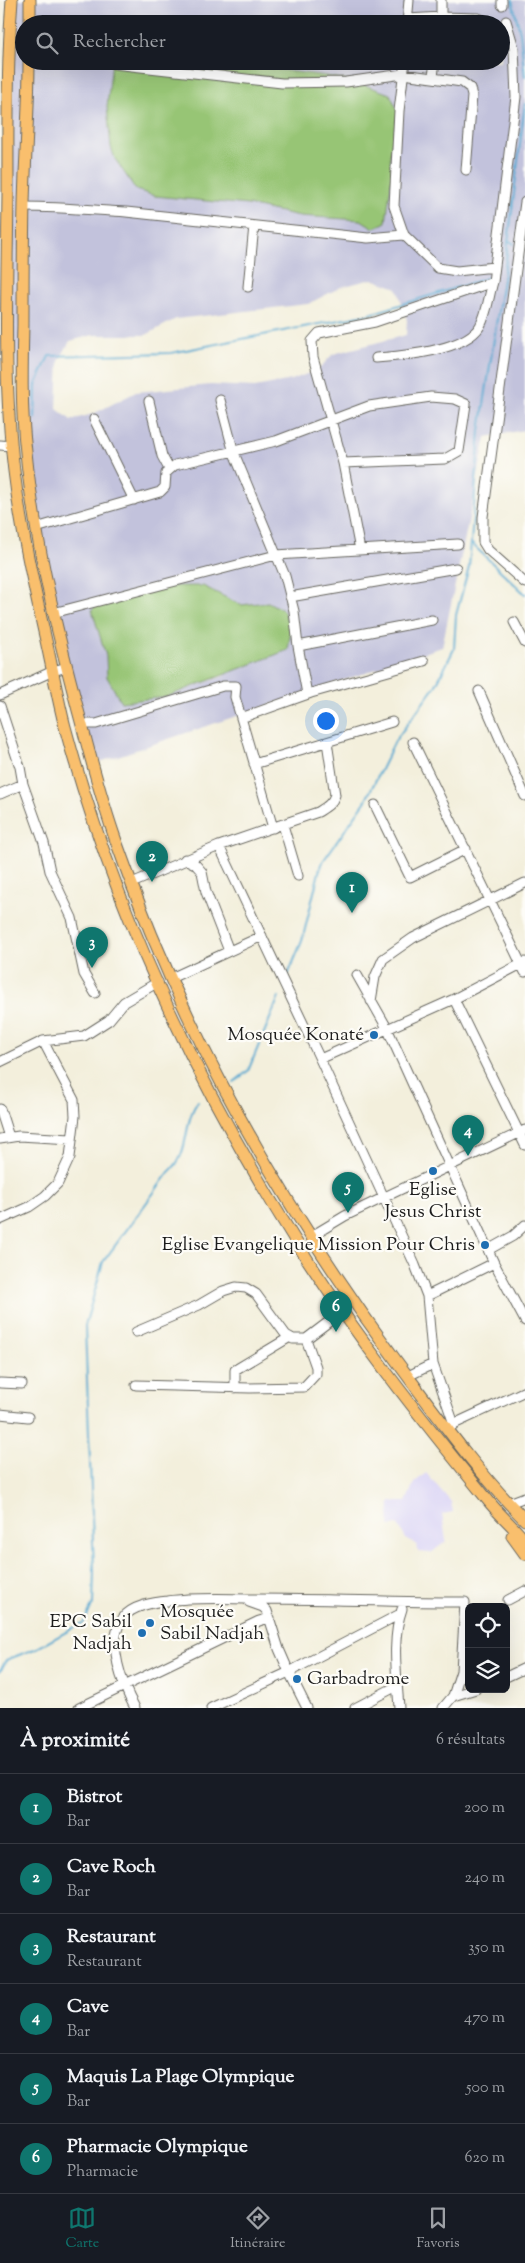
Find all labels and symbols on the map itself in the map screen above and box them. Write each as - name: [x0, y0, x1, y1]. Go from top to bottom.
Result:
- your location: [313, 708, 339, 734]
- pin: 2: [136, 841, 168, 882]
- pin: 1: [336, 872, 368, 913]
- pin: 3: [76, 927, 108, 968]
- place label: Mosquée Konaté: [227, 1022, 364, 1049]
- marker: Mosquée Konaté: [368, 1029, 380, 1041]
- pin: 4: [452, 1115, 484, 1156]
- marker: Eglise Jesus Christ: [427, 1165, 439, 1177]
- pin: 5: [332, 1172, 364, 1213]
- place label: Eglise Jesus Christ: [383, 1177, 482, 1226]
- place label: Eglise Evangelique Mission Pour Chris: [162, 1232, 475, 1259]
- marker: Eglise Evangelique Mission Pour Chris: [479, 1239, 491, 1251]
- pin: 6: [320, 1291, 352, 1332]
- place label: Mosquée Sabil Nadjah: [160, 1599, 264, 1648]
- place label: EPC Sabil Nadjah: [49, 1609, 132, 1658]
- marker: Mosquée Sabil Nadjah: [144, 1617, 156, 1629]
- marker: EPC Sabil Nadjah: [136, 1627, 148, 1639]
- place label: Garbadrome: [307, 1666, 409, 1693]
- marker: Garbadrome: [291, 1673, 303, 1685]

